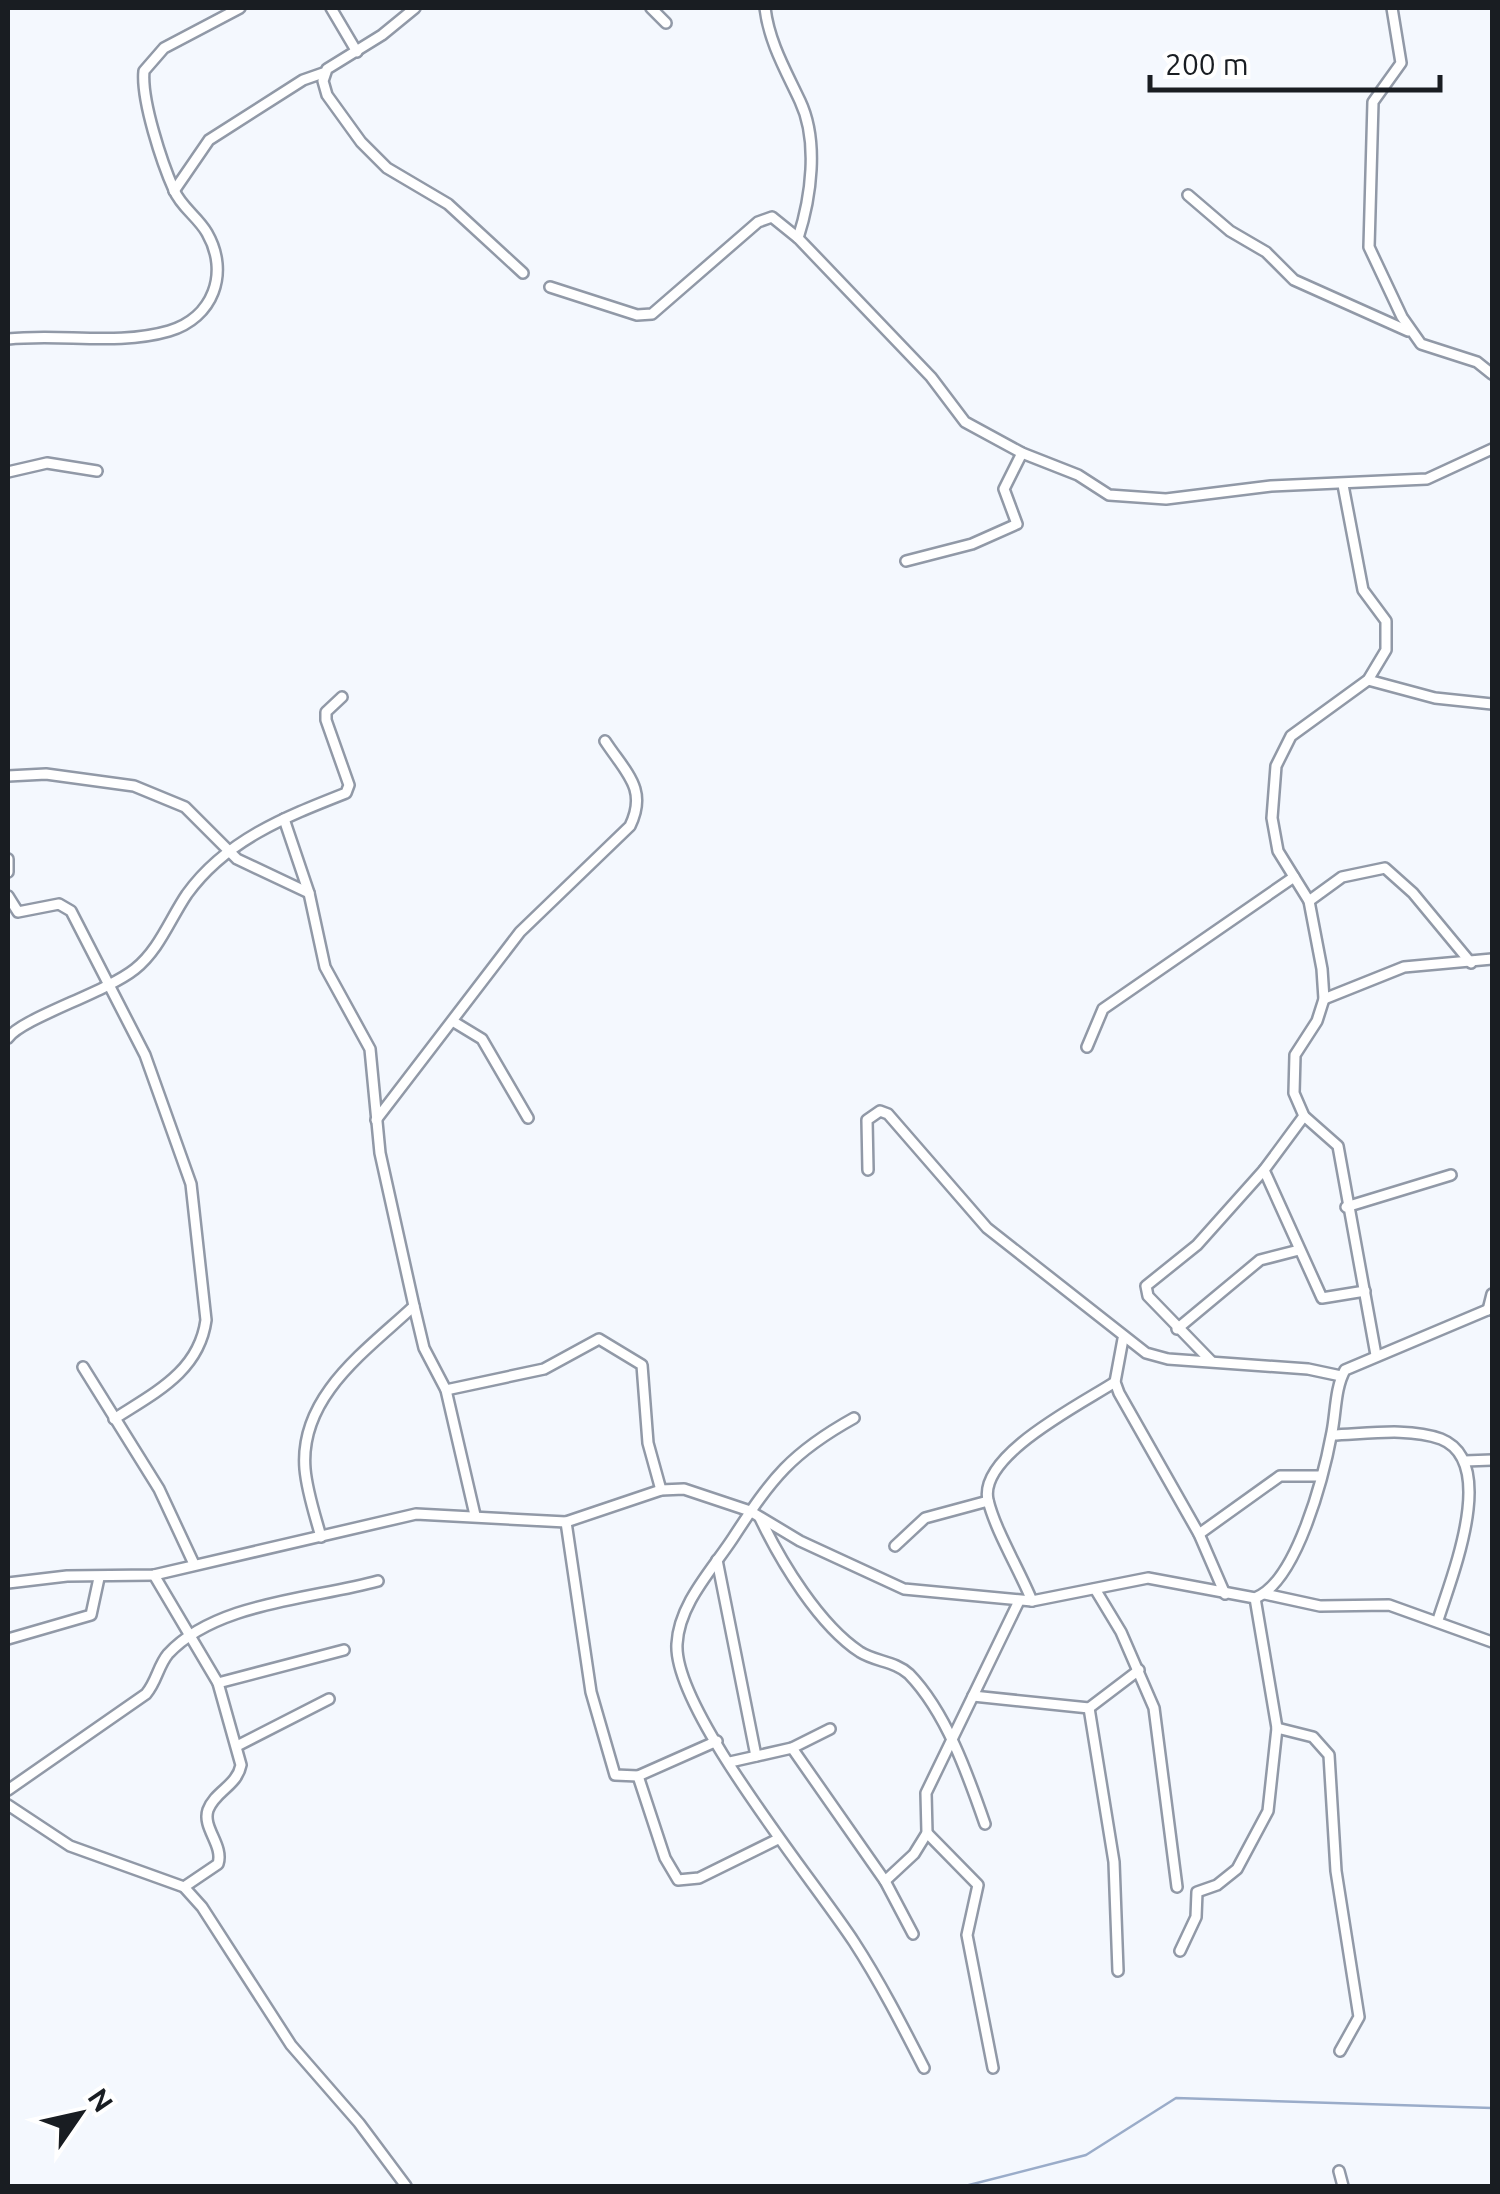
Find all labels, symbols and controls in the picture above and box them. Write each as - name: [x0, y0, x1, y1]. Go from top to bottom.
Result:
- scale bar: [1150, 30, 1440, 92]
- text: 200 m: [1165, 47, 1249, 81]
- north arrow: [30, 2064, 130, 2164]
- text: N: [82, 2082, 120, 2117]

